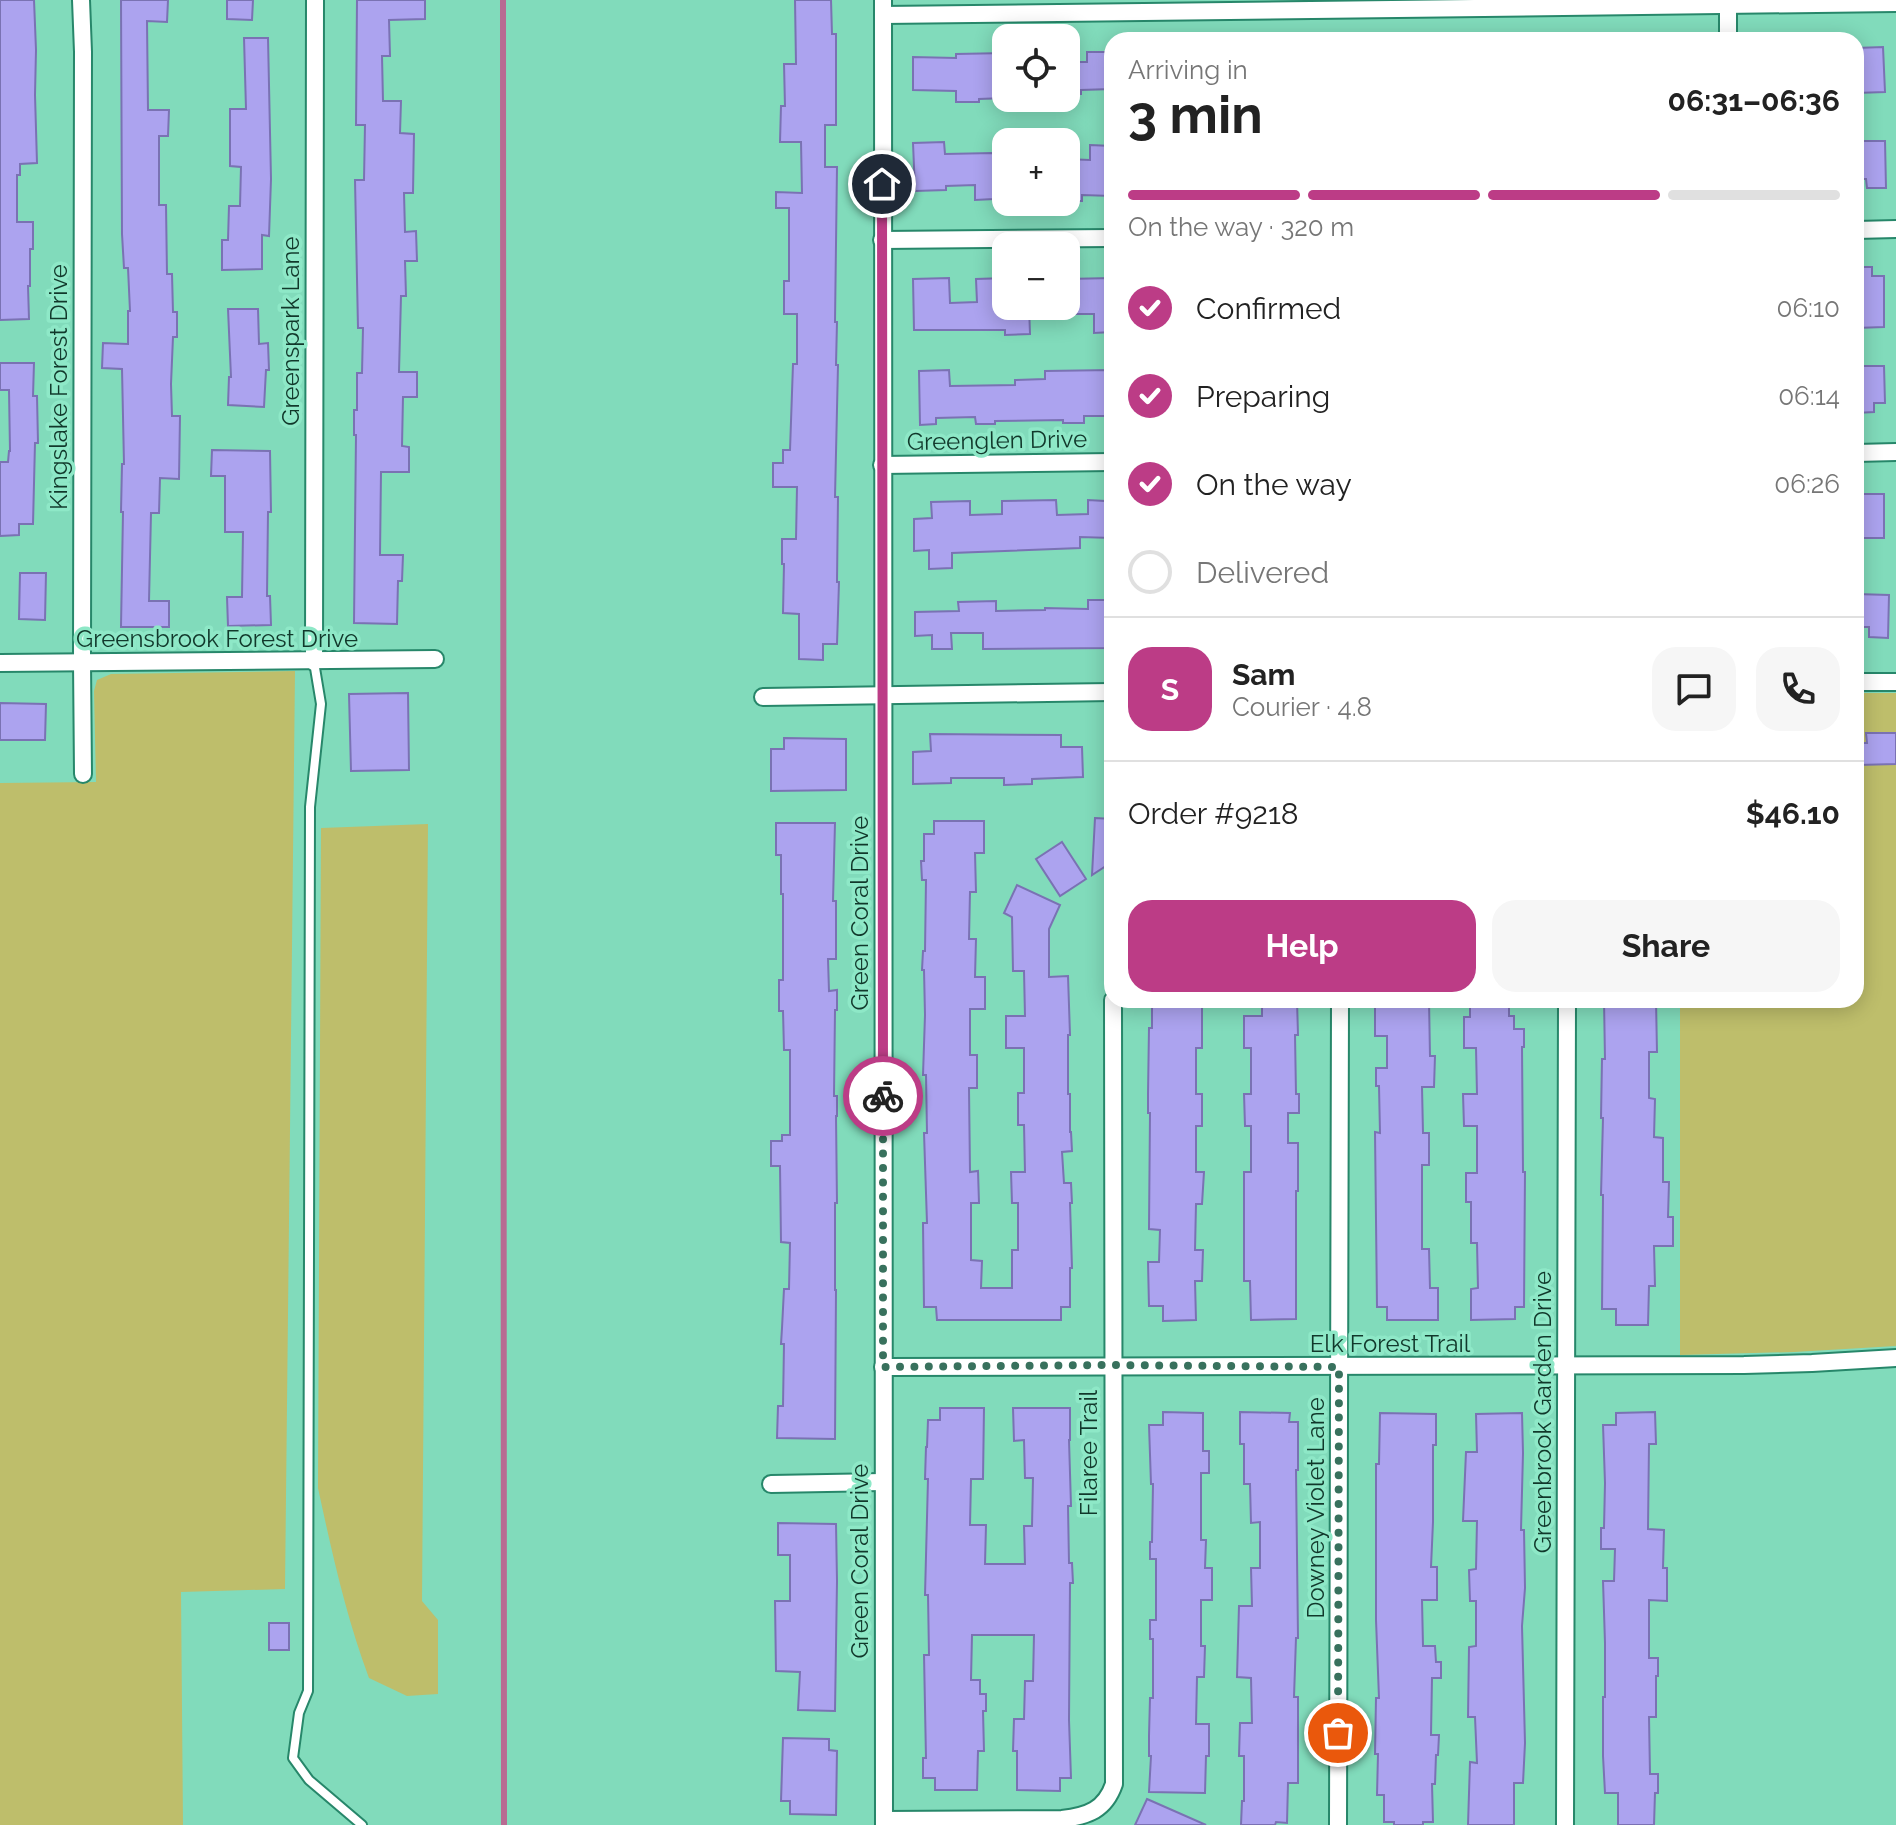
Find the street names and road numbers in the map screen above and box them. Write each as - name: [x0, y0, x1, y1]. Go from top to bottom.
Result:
- street label: Greenspark Lane: [276, 236, 305, 426]
- street label: Kingslake Forest Drive: [44, 264, 73, 510]
- street label: Greenglen Drive: [907, 424, 1087, 456]
- street label: Greensbrook Forest Drive: [76, 624, 358, 653]
- street label: Green Coral Drive: [845, 816, 874, 1010]
- street label: Greenbrook Garden Drive: [1528, 1271, 1557, 1553]
- street label: Elk Forest Trail: [1310, 1329, 1471, 1358]
- street label: Filaree Trail: [1074, 1389, 1103, 1516]
- street label: Downey Violet Lane: [1301, 1397, 1330, 1619]
- street label: Green Coral Drive: [845, 1464, 874, 1658]

